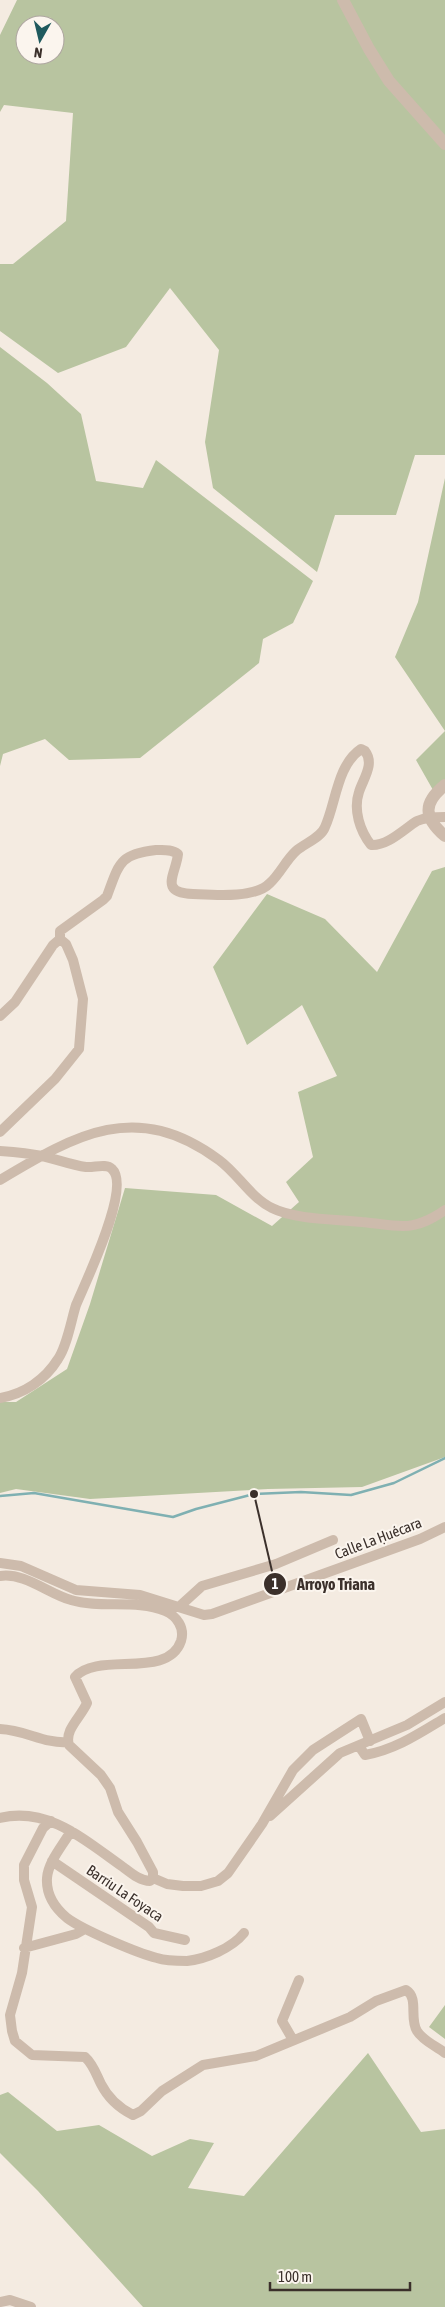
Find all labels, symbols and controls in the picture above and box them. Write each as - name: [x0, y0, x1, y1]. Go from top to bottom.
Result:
- north arrow: [15, 15, 65, 65]
- text: N: [33, 44, 43, 61]
- street label: Calle La Ḥuécara: [332, 1514, 424, 1562]
- callout: Arroyo Triana: [262, 1569, 385, 1600]
- text: 1: [271, 1575, 279, 1592]
- text: Arroyo Triana: [296, 1575, 375, 1593]
- street label: Barriu La Foyaca: [83, 1861, 167, 1925]
- scale bar: [270, 2260, 410, 2292]
- text: 100 m: [278, 2268, 312, 2285]

